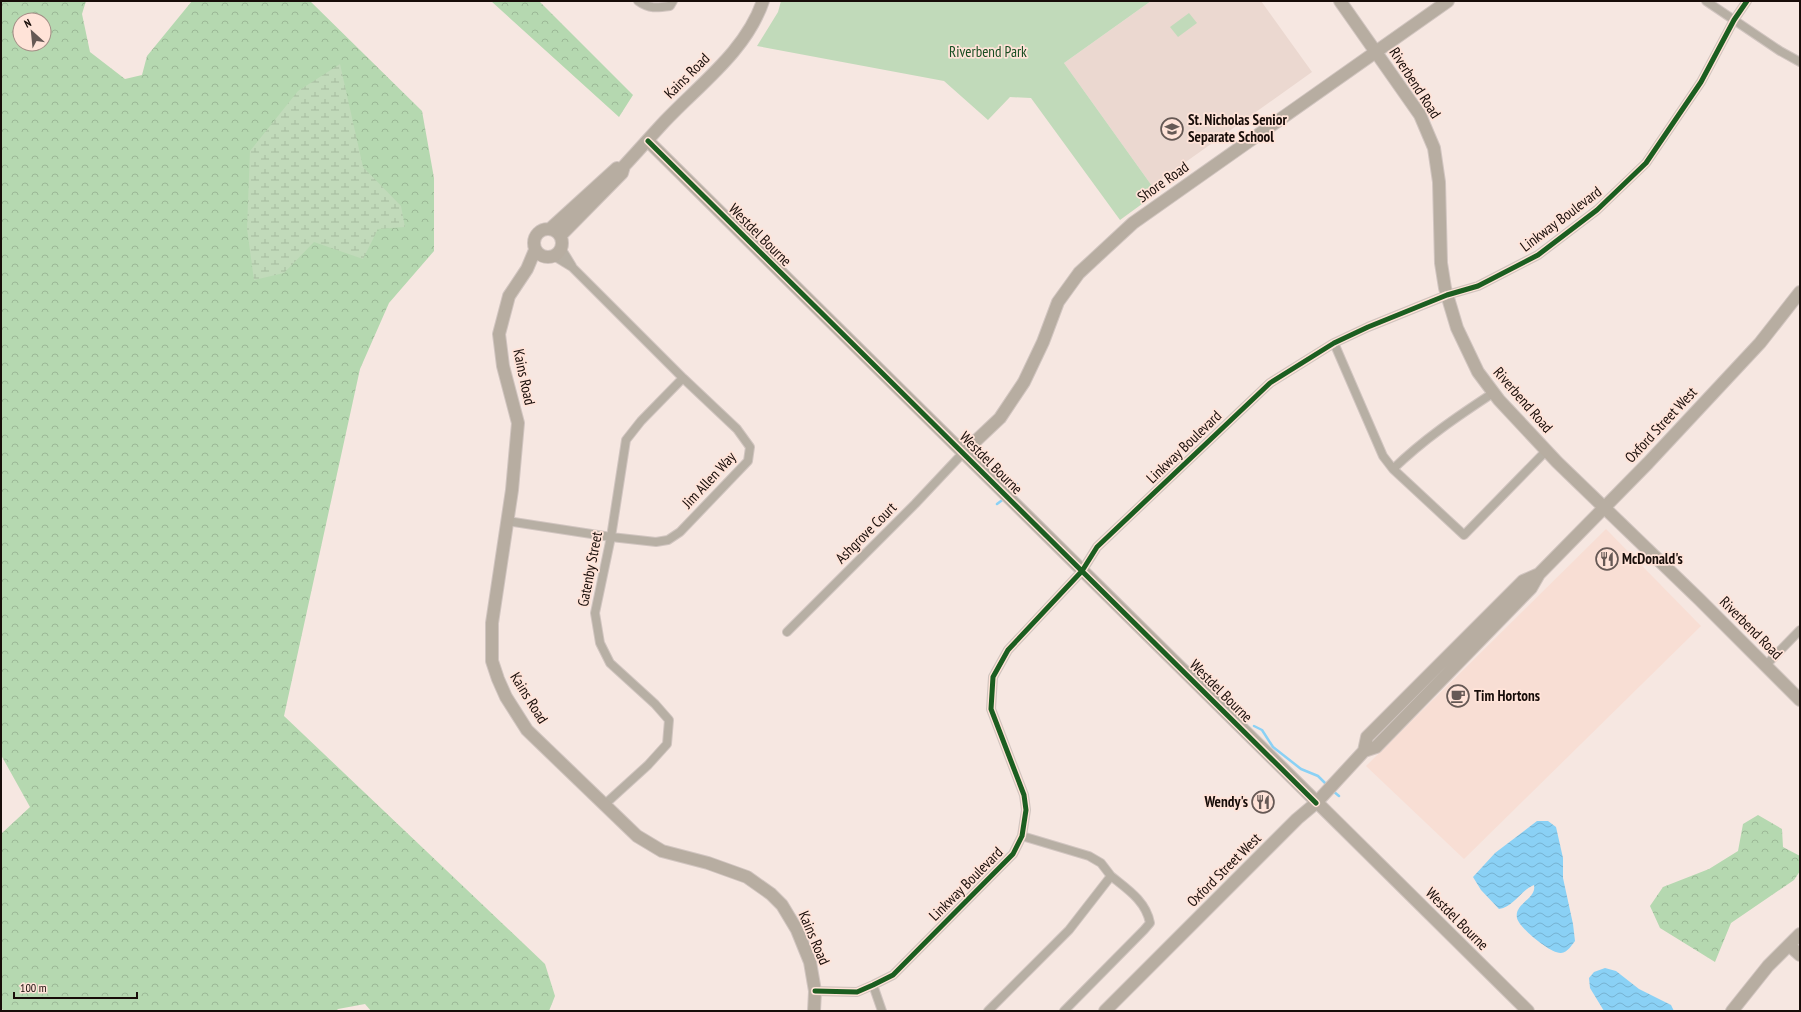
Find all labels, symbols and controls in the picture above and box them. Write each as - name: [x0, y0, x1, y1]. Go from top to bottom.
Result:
- north arrow: [12, 12, 52, 52]
- text: N: [22, 15, 33, 31]
- park label: Riverbend Park: [949, 42, 1027, 61]
- street label: Riverbend Road: [1385, 44, 1445, 122]
- street label: Kains Road: [660, 49, 713, 102]
- place label: St. Nicholas Senior Separate School: [1188, 110, 1287, 146]
- school or university icon: St. Nicholas Senior Separate School: [1159, 116, 1185, 142]
- street label: Shore Road: [1133, 157, 1192, 206]
- street label: Linkway Boulevard: [1516, 182, 1605, 255]
- street label: Westdel Bourne: [725, 199, 796, 270]
- street label: Kains Road: [509, 347, 540, 407]
- street label: Riverbend Road: [1490, 363, 1557, 437]
- street label: Oxford Street West: [1621, 383, 1701, 467]
- street label: Linkway Boulevard: [1142, 406, 1225, 487]
- street label: Westdel Bourne: [956, 427, 1027, 498]
- street label: Jim Allen Way: [677, 447, 740, 513]
- street label: Ashgrove Court: [831, 498, 900, 567]
- street label: Gatenby Street: [573, 530, 606, 608]
- restaurant icon: McDonald's: [1594, 546, 1620, 572]
- place label: McDonald's: [1622, 549, 1683, 568]
- street label: Riverbend Road: [1716, 592, 1787, 663]
- street label: Westdel Bourne: [1186, 655, 1257, 726]
- street label: Kains Road: [506, 669, 553, 727]
- cafe icon: Tim Hortons: [1445, 683, 1471, 709]
- place label: Tim Hortons: [1474, 686, 1540, 705]
- restaurant icon: Wendy's: [1250, 789, 1276, 815]
- place label: Wendy's: [1204, 792, 1248, 811]
- street label: Oxford Street West: [1183, 829, 1265, 911]
- street label: Linkway Boulevard: [925, 843, 1007, 925]
- street label: Westdel Bourne: [1422, 883, 1493, 954]
- street label: Kains Road: [795, 908, 834, 968]
- scale bar: [14, 974, 137, 1000]
- text: 100 m: [20, 980, 47, 995]

